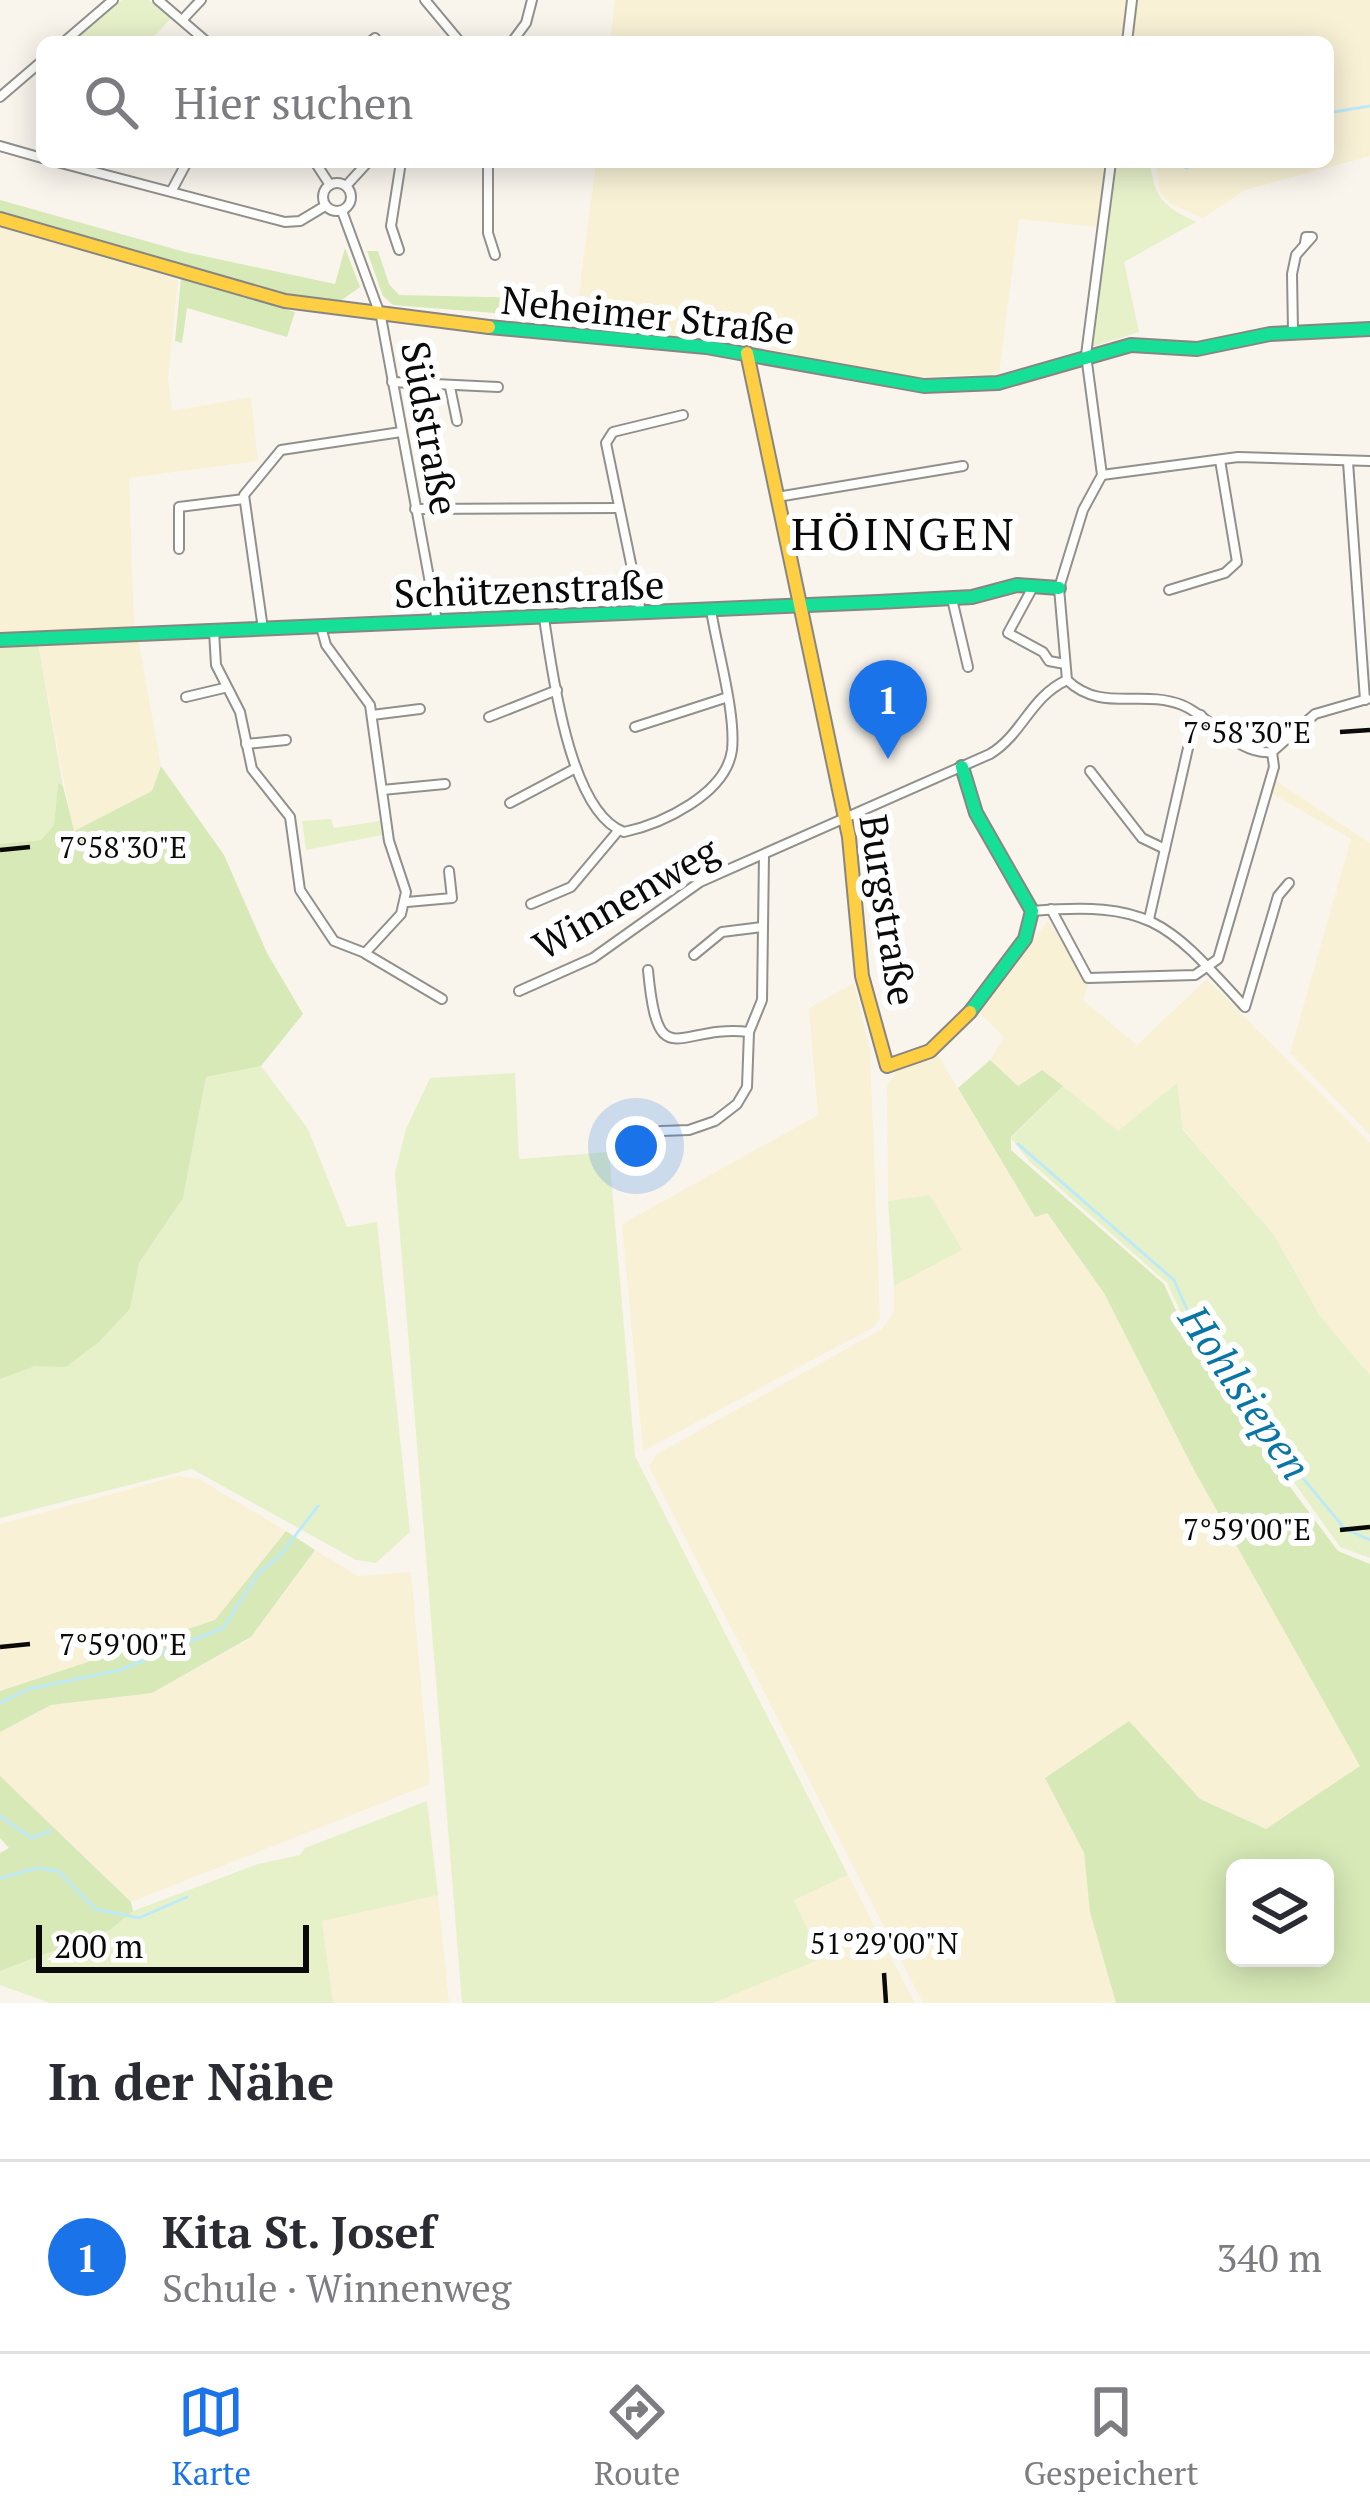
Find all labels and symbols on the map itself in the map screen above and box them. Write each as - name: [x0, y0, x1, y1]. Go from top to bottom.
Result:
- street label: Neheimer Straße: [499, 273, 797, 355]
- street label: Südstraße: [390, 337, 472, 519]
- district label: HÖINGEN: [791, 503, 1017, 563]
- street label: Schützenstraße: [393, 557, 665, 619]
- pin: 1: [849, 660, 927, 759]
- text: 7°58'30"E: [1183, 712, 1311, 752]
- street label: Burgstraße: [848, 811, 930, 1009]
- street label: Winnenweg: [523, 823, 727, 971]
- text: 7°58'30"E: [59, 827, 187, 867]
- your location: [606, 1116, 666, 1176]
- water label: Hohlsiepen: [1167, 1293, 1325, 1490]
- text: 7°59'00"E: [1183, 1509, 1311, 1549]
- text: 7°59'00"E: [59, 1624, 187, 1664]
- scale bar: [36, 1919, 309, 1972]
- text: 51°29'00"N: [810, 1923, 958, 1963]

